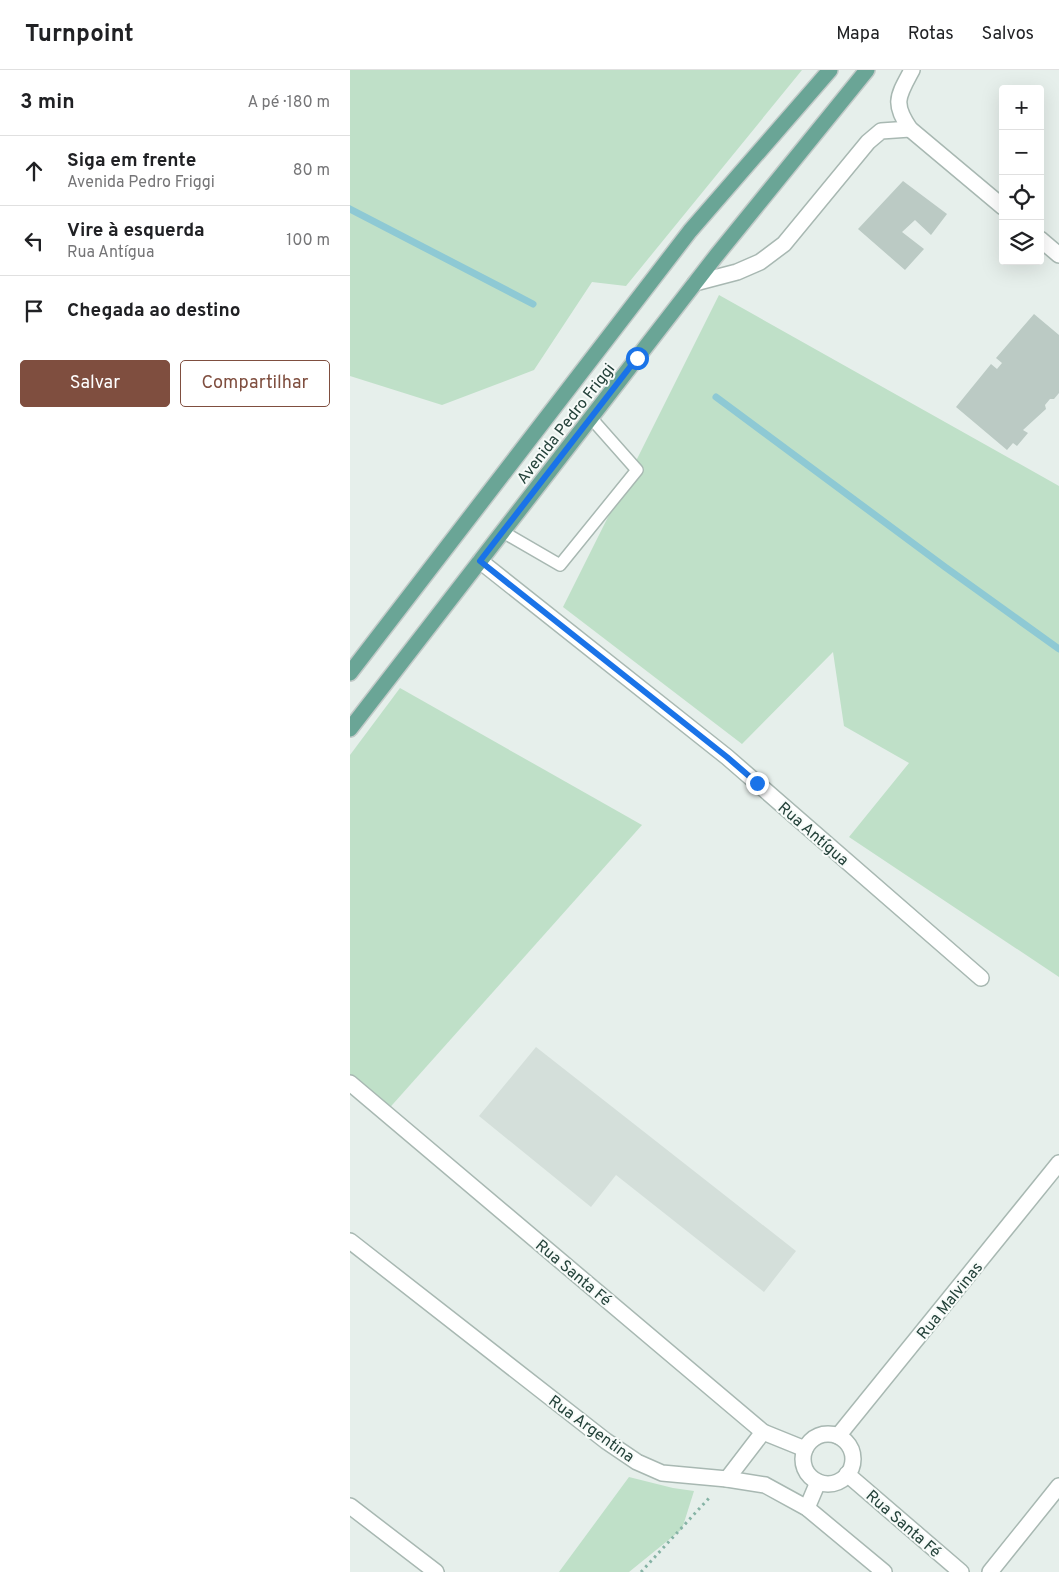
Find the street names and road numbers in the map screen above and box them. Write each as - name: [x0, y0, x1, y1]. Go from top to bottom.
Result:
- street label: Avenida Pedro Friggi: [513, 360, 620, 489]
- street label: Rua Antígua: [773, 798, 852, 871]
- street label: Rua Santa Fé: [531, 1236, 615, 1311]
- street label: Rua Malvinas: [913, 1258, 988, 1344]
- street label: Rua Argentina: [544, 1392, 638, 1468]
- street label: Rua Santa Fé: [861, 1486, 944, 1563]

